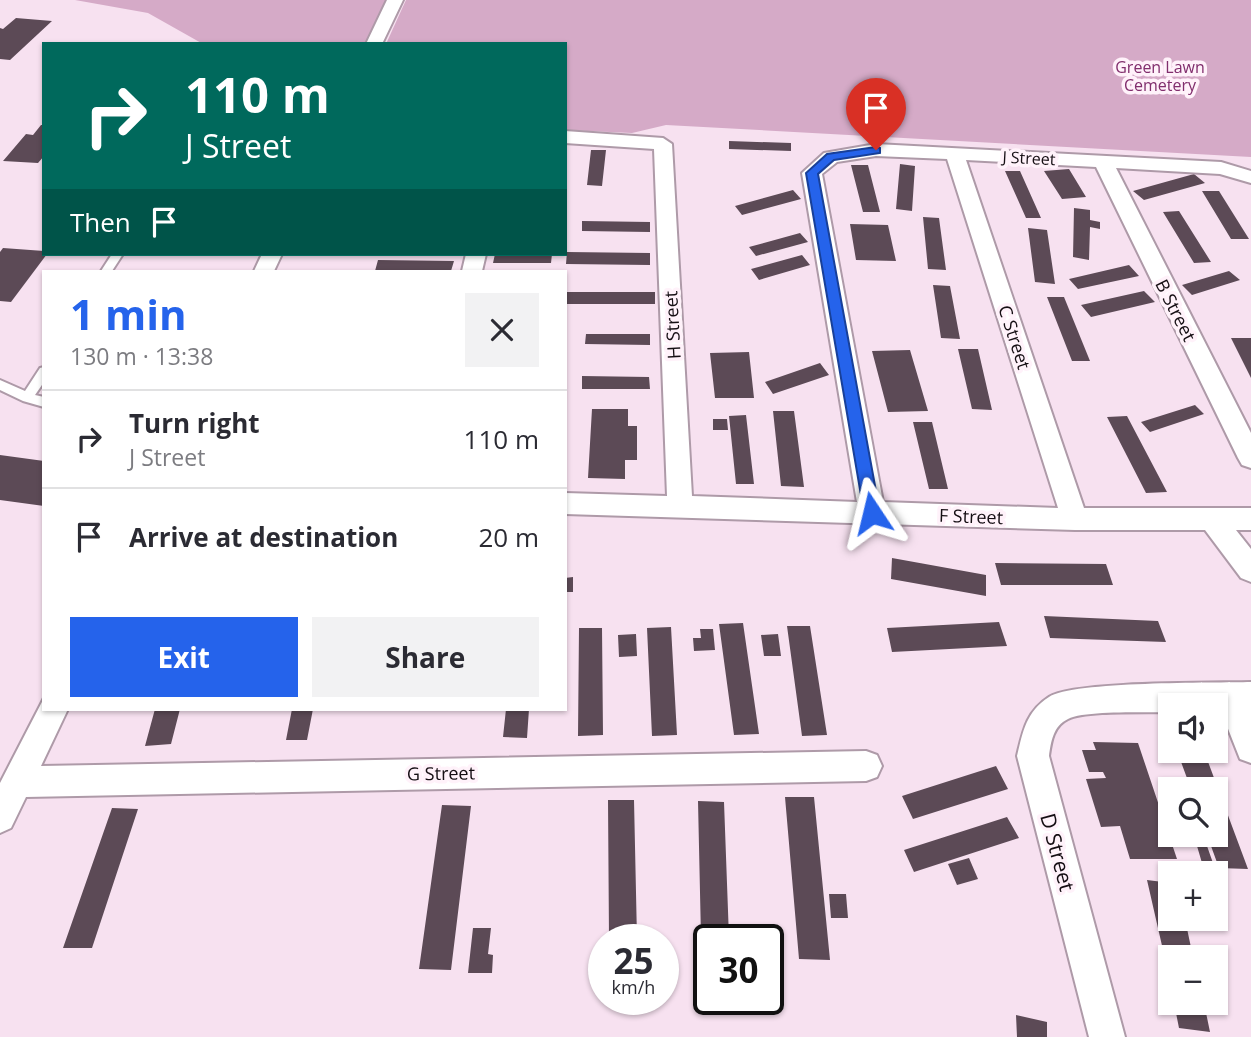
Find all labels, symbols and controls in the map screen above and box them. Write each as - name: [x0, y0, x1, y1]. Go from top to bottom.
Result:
- park label: Green Lawn Cemetery: [1115, 56, 1205, 96]
- text: 110 m: [185, 61, 330, 127]
- icon: right: [70, 70, 161, 161]
- pin: [846, 78, 906, 150]
- icon: arrive: [857, 89, 895, 127]
- text: J Street: [185, 124, 291, 167]
- street label: J Street: [1000, 146, 1056, 170]
- icon: arrive: [145, 203, 183, 241]
- text: Then: [70, 204, 131, 240]
- street label: B Street: [1150, 275, 1202, 345]
- text: 1 min: [70, 285, 187, 342]
- street label: H Street: [658, 290, 686, 360]
- button: close: [465, 293, 539, 367]
- street label: C Street: [993, 302, 1037, 372]
- text: 130 m · 13:38: [70, 340, 213, 372]
- text: Turn right: [129, 405, 260, 441]
- icon: right: [70, 420, 108, 458]
- text: 110 m: [464, 421, 539, 457]
- text: J Street: [129, 441, 205, 473]
- position arrow: [835, 476, 909, 550]
- street label: F Street: [938, 503, 1004, 529]
- icon: arrive: [70, 518, 108, 556]
- text: Arrive at destination: [129, 519, 398, 555]
- text: 20 m: [478, 519, 539, 555]
- button: Exit: [70, 617, 298, 697]
- button: Share: [312, 617, 539, 697]
- map controls: [1158, 693, 1228, 1015]
- button: sound: [1158, 693, 1228, 763]
- street label: G Street: [407, 760, 475, 786]
- button: search: [1158, 777, 1228, 847]
- street label: D Street: [1034, 810, 1082, 894]
- button: +: [1158, 861, 1228, 931]
- speed limit sign: 30: [693, 924, 784, 1015]
- text: 25: [613, 937, 654, 984]
- button: −: [1158, 945, 1228, 1015]
- text: km/h: [612, 975, 655, 999]

